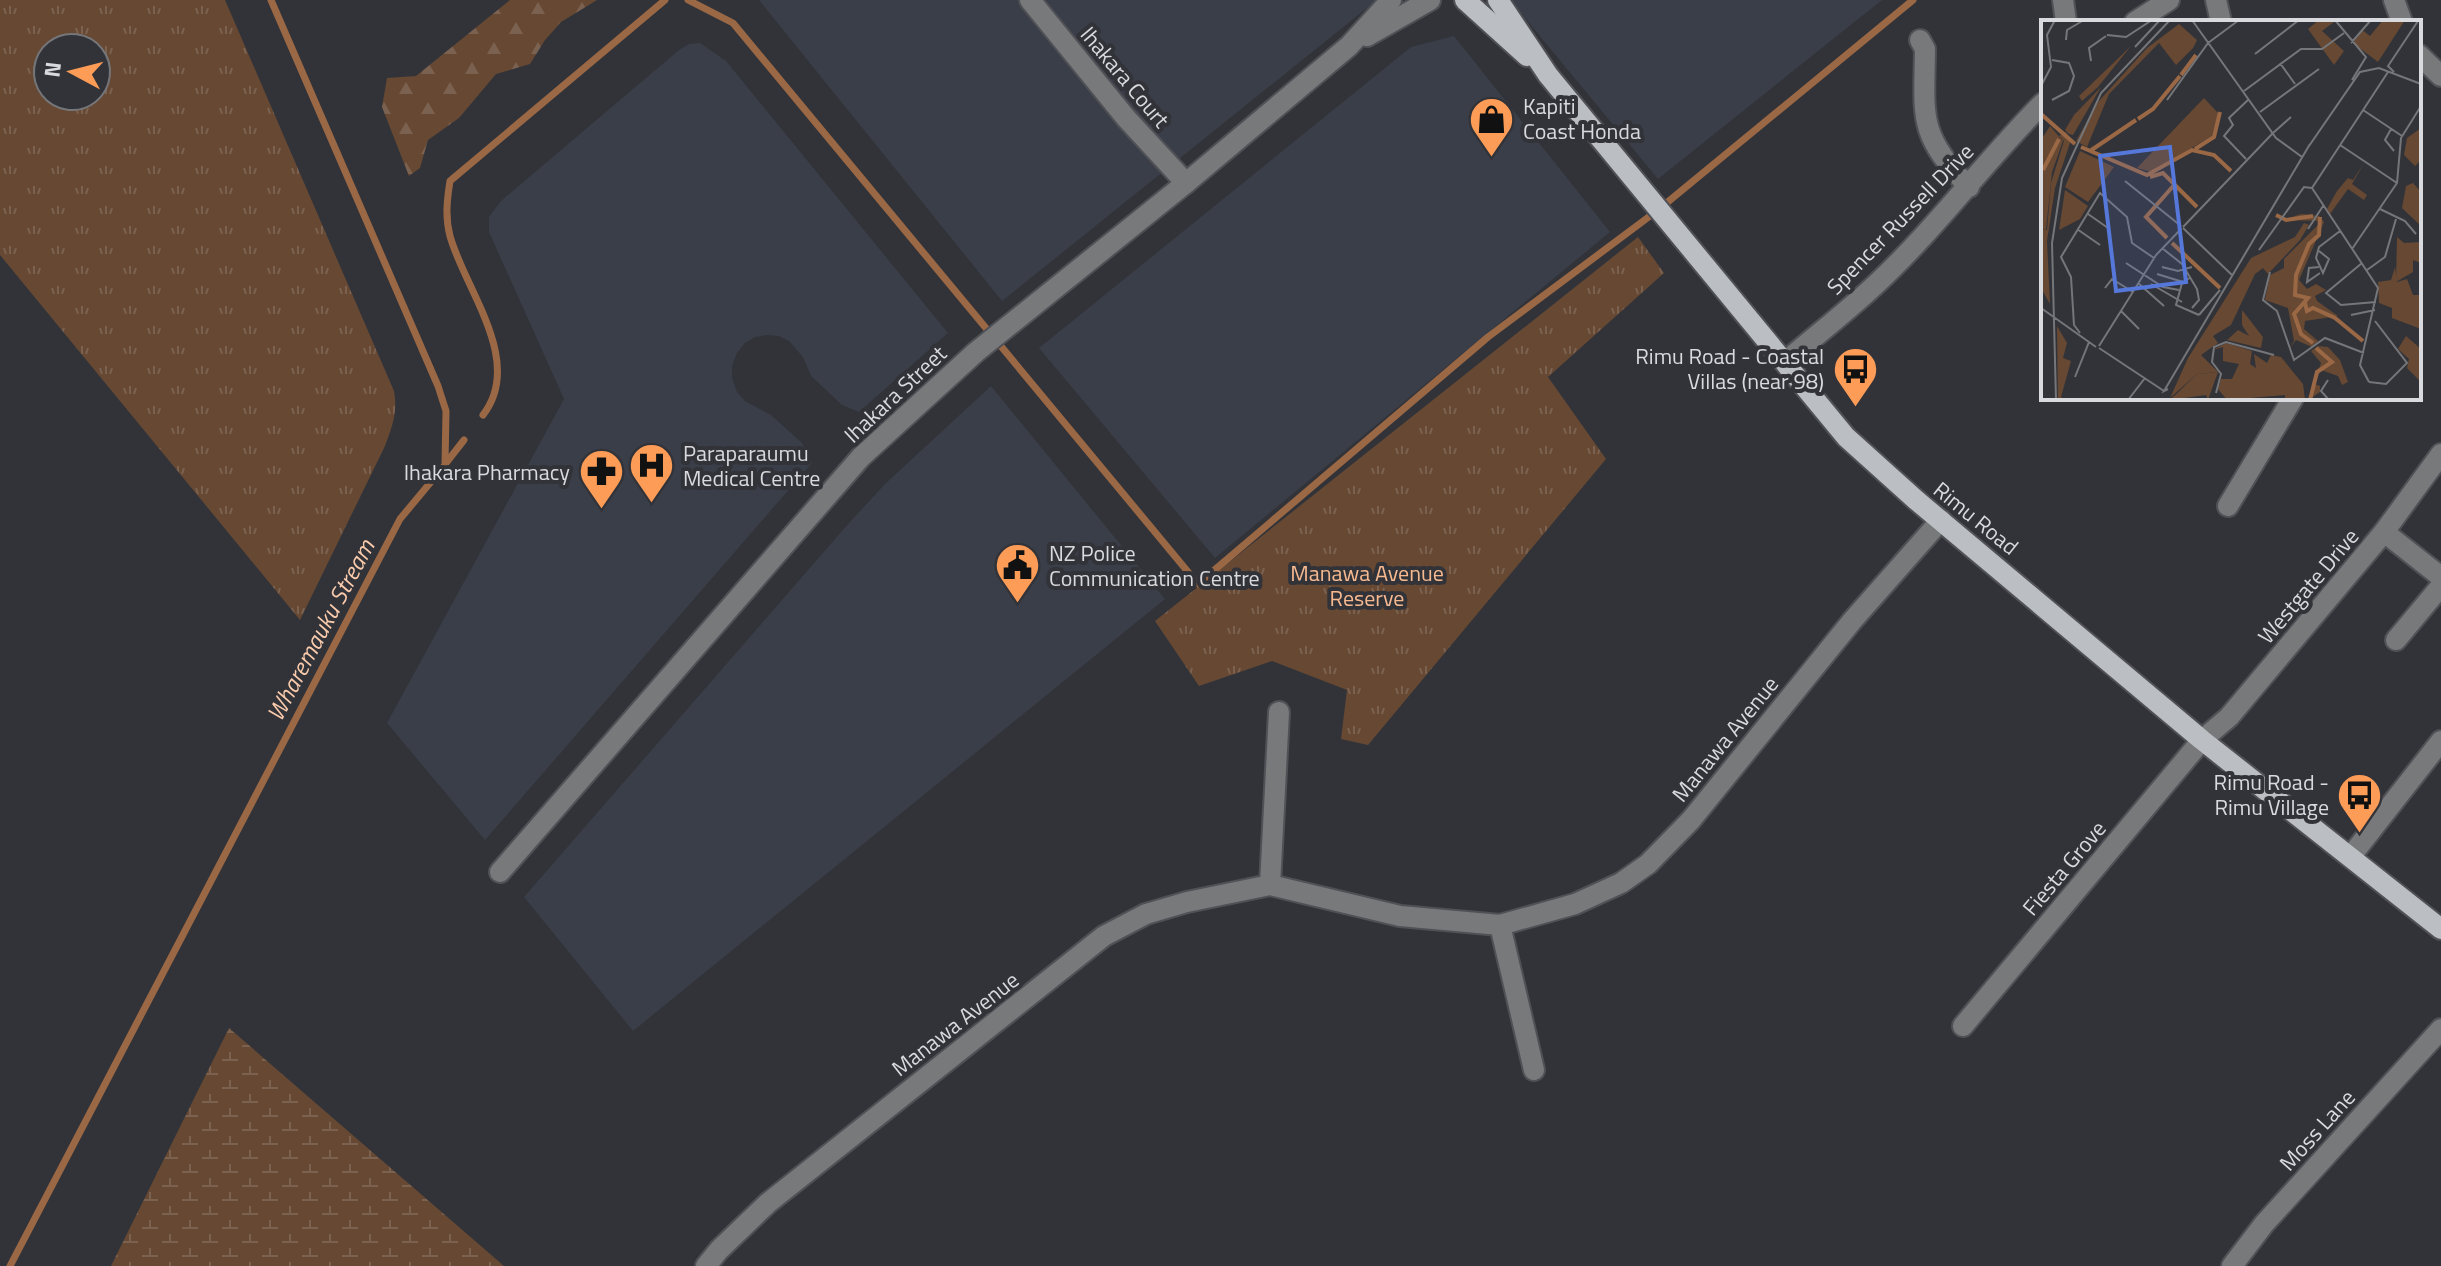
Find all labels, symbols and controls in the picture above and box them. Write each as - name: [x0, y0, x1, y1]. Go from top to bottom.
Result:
- street label: Ihakara Court: [1072, 19, 1178, 135]
- inset map: [2041, 20, 2421, 400]
- north arrow: [32, 32, 112, 112]
- text: N: [34, 60, 70, 79]
- place label: Kapiti Coast Honda: [1523, 89, 1641, 148]
- shop icon: Kapiti Coast Honda: [1468, 95, 1516, 158]
- street label: Spencer Russell Drive: [1819, 135, 1981, 303]
- street label: Ihakara Street: [836, 337, 954, 451]
- place label: Rimu Road - Coastal Villas (near 98): [1635, 339, 1824, 398]
- bus stop icon: Rimu Road - Coastal Villas (near 98): [1831, 345, 1879, 408]
- place label: Paraparaumu Medical Centre: [683, 436, 820, 495]
- hospital icon: Paraparaumu Medical Centre: [628, 442, 676, 505]
- pharmacy icon: Ihakara Pharmacy: [577, 448, 625, 511]
- place label: Ihakara Pharmacy: [404, 455, 570, 489]
- street label: Rimu Road: [1926, 473, 2026, 563]
- street label: Westgate Drive: [2249, 521, 2367, 651]
- water label: Wharemauku Stream: [257, 531, 384, 727]
- place label: NZ Police Communication Centre: [1049, 536, 1260, 595]
- public building icon: NZ Police Communication Centre: [994, 542, 1042, 605]
- park label: Manawa Avenue Reserve: [1290, 556, 1444, 615]
- street label: Manawa Avenue: [1663, 669, 1787, 809]
- place label: Rimu Road - Rimu Village: [2214, 765, 2329, 824]
- bus stop icon: Rimu Road - Rimu Village: [2336, 771, 2384, 834]
- street label: Fiesta Grove: [2014, 813, 2114, 923]
- street label: Manawa Avenue: [884, 963, 1026, 1085]
- street label: Moss Lane: [2271, 1082, 2363, 1178]

